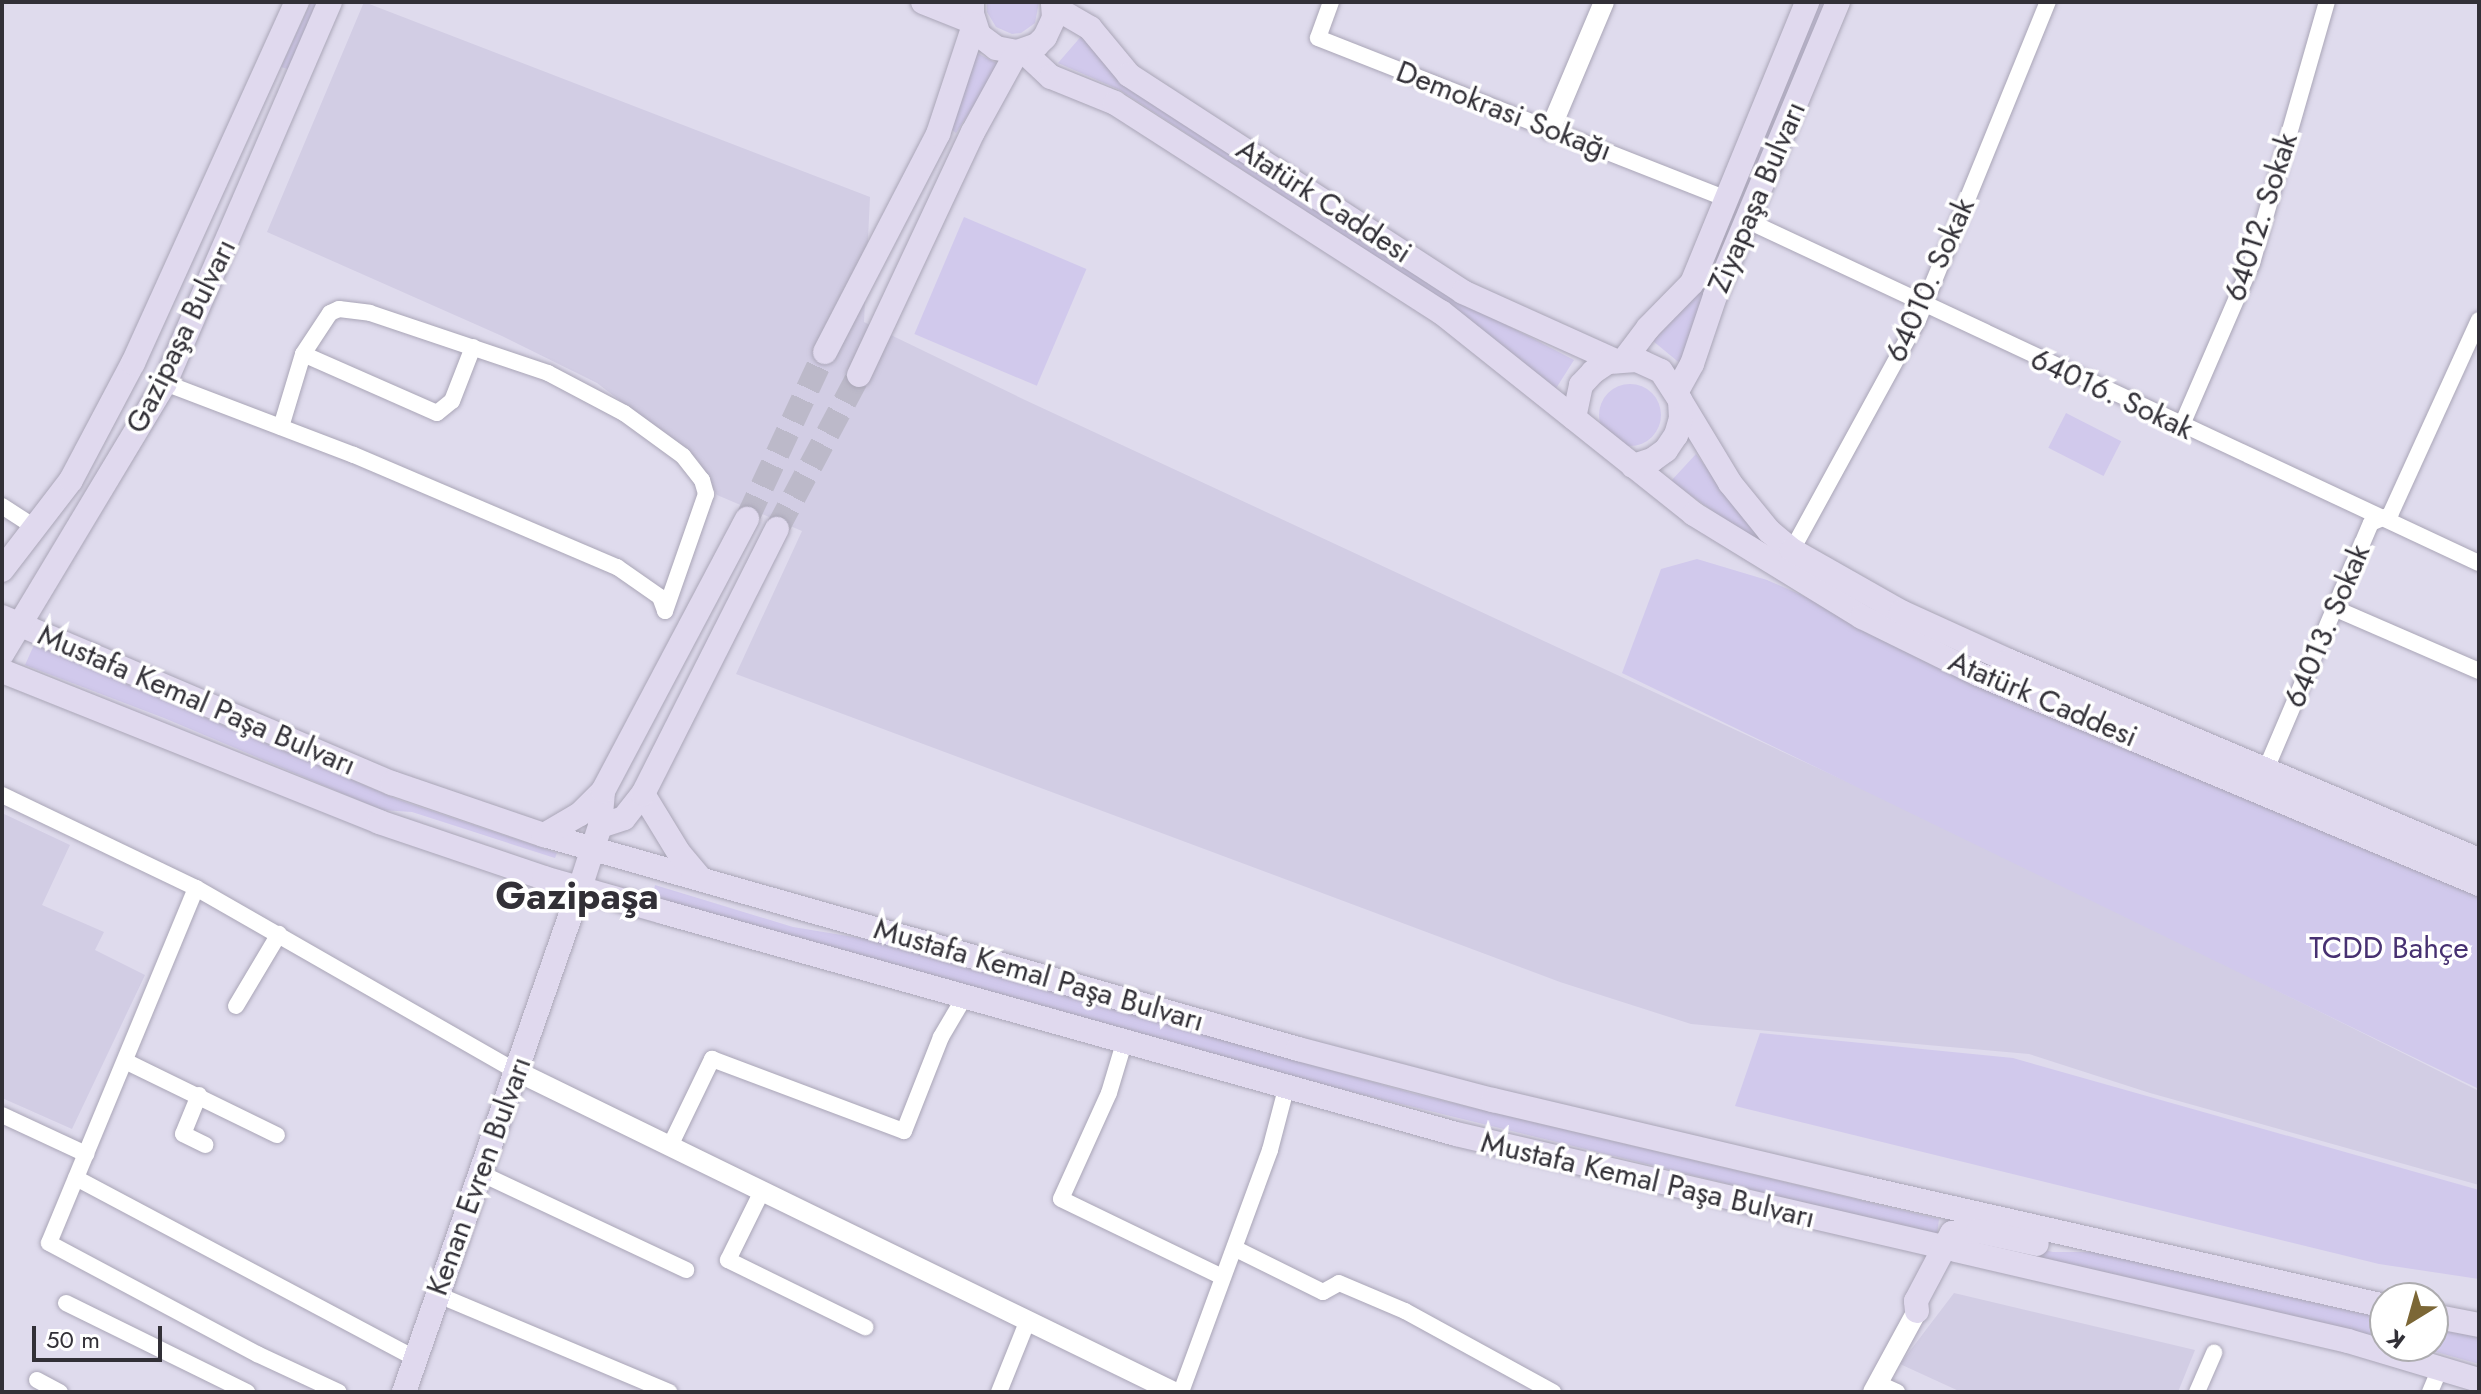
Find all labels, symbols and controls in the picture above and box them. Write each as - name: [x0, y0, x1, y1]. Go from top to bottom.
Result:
- street label: Demokrasi Sokağı: [1391, 53, 1617, 169]
- street label: Ziyapaşa Bulvarı: [1701, 96, 1813, 298]
- street label: 64012. Sokak: [2217, 128, 2305, 306]
- street label: Atatürk Caddesi: [1230, 131, 1418, 271]
- street label: 64010. Sokak: [1878, 192, 1982, 368]
- street label: Gazipaşa Bulvarı: [118, 233, 244, 439]
- street label: 64016. Sokak: [2025, 341, 2199, 447]
- street label: 64013. Sokak: [2276, 539, 2378, 713]
- street label: Mustafa Kemal Paşa Bulvarı: [33, 617, 361, 783]
- street label: Atatürk Caddesi: [1943, 643, 2143, 755]
- district label: Gazipaşa: [495, 873, 659, 919]
- street label: Mustafa Kemal Paşa Bulvarı: [870, 911, 1208, 1039]
- park label: TCDD Bahçe: [2309, 930, 2469, 966]
- street label: Kenan Evren Bulvarı: [419, 1052, 539, 1300]
- street label: Mustafa Kemal Paşa Bulvarı: [1478, 1124, 1818, 1236]
- north arrow: [2369, 1282, 2449, 1362]
- scale bar: [36, 1310, 166, 1360]
- text: 50 m: [46, 1322, 100, 1357]
- text: K: [2380, 1322, 2412, 1357]

